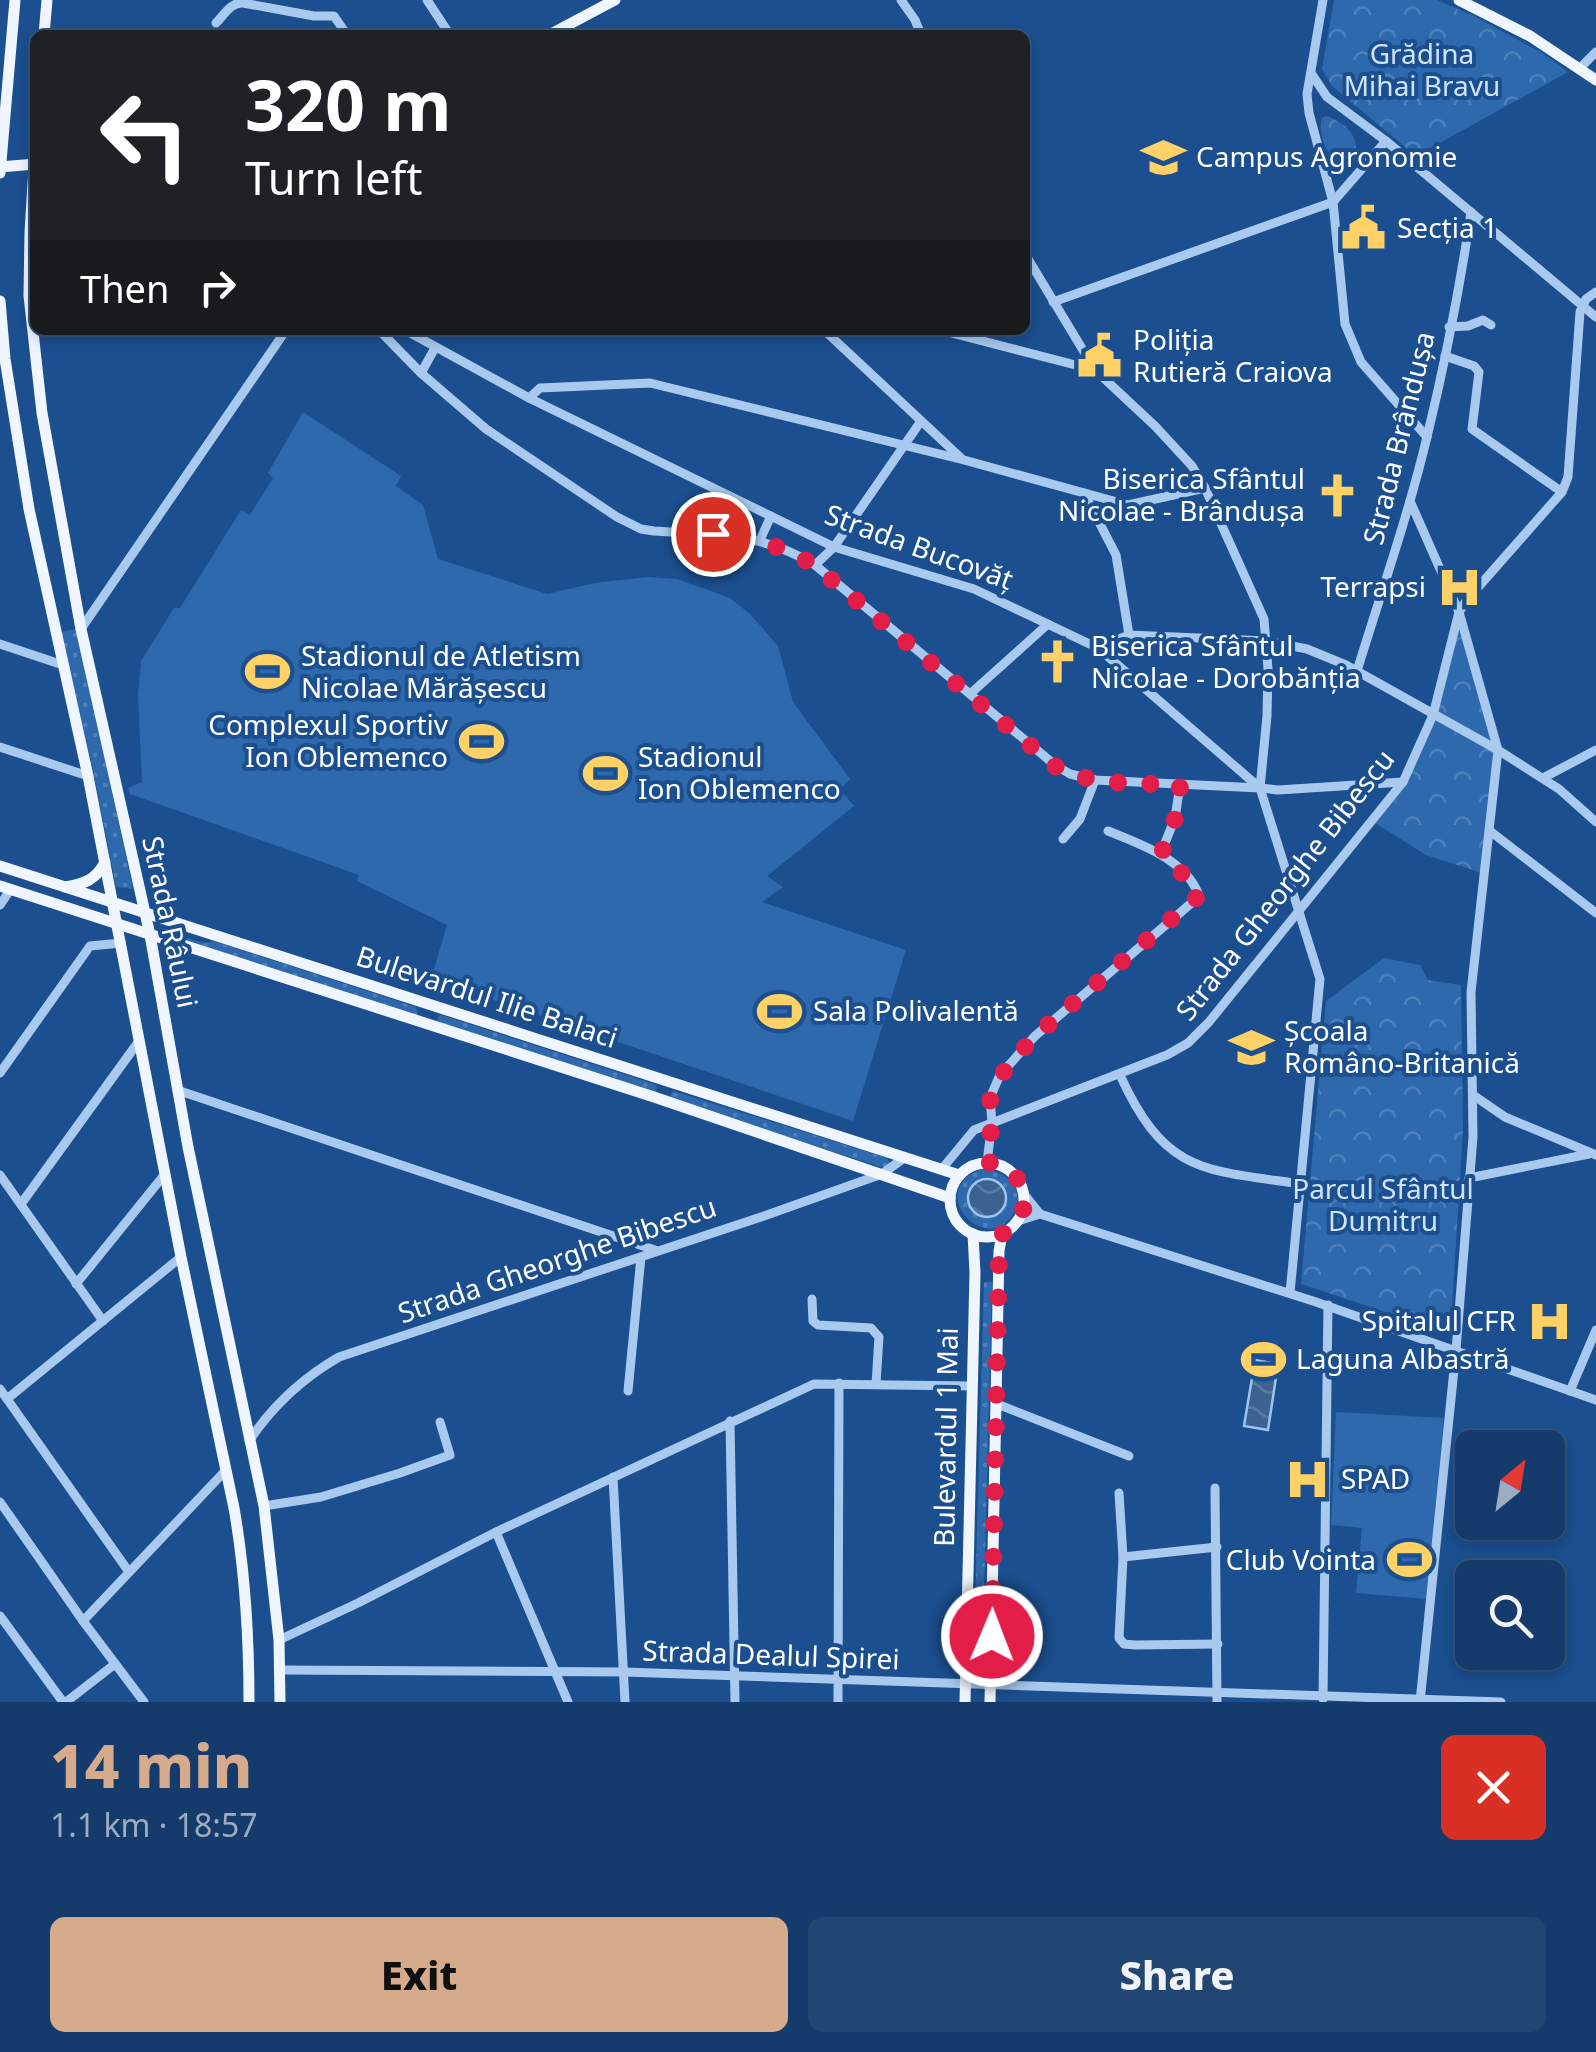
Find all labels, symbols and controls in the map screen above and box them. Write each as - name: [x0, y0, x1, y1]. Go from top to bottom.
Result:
- park label: Grădina Mihai Bravu: [1344, 34, 1500, 104]
- text: 320 m: [245, 56, 452, 152]
- icon: left: [80, 70, 210, 200]
- school or university icon: Campus Agronomie: [1139, 133, 1187, 181]
- place label: Campus Agronomie: [1196, 137, 1457, 175]
- text: Turn left: [245, 147, 422, 208]
- public building icon: Secția 1: [1340, 204, 1388, 252]
- place label: Secția 1: [1397, 208, 1498, 246]
- icon: right: [190, 260, 245, 315]
- text: Then: [80, 262, 170, 314]
- place label: Poliția Rutieră Craiova: [1133, 320, 1333, 390]
- street label: Strada Brândușa: [1353, 327, 1443, 548]
- public building icon: Poliția Rutieră Craiova: [1076, 332, 1124, 380]
- place label: Biserica Sfântul Nicolae - Brândușa: [1058, 459, 1305, 529]
- church icon: Biserica Sfântul Nicolae - Brândușa: [1314, 471, 1362, 519]
- pin: [671, 492, 756, 577]
- street label: Strada Bucovăț: [820, 494, 1019, 598]
- icon: arrive: [686, 507, 741, 562]
- hospital icon: Terrapsi: [1435, 563, 1483, 611]
- place label: Terrapsi: [1320, 567, 1426, 605]
- place label: Biserica Sfântul Nicolae - Dorobănția: [1091, 626, 1361, 696]
- place label: Stadionul de Atletism Nicolae Mărășescu: [301, 636, 581, 706]
- church icon: Biserica Sfântul Nicolae - Dorobănția: [1034, 638, 1082, 686]
- sports icon: Stadionul de Atletism Nicolae Mărășescu: [244, 648, 292, 696]
- place label: Complexul Sportiv Ion Oblemenco: [208, 705, 449, 775]
- sports icon: Complexul Sportiv Ion Oblemenco: [457, 717, 505, 765]
- place label: Stadionul Ion Oblemenco: [638, 737, 841, 807]
- street label: Strada Gheorghe Bibescu: [1166, 741, 1402, 1028]
- sports icon: Stadionul Ion Oblemenco: [581, 749, 629, 797]
- street label: Strada Râului: [134, 832, 208, 1011]
- street label: Bulevardul Ilie Balaci: [352, 936, 623, 1056]
- sports icon: Sala Polivalentă: [756, 987, 804, 1035]
- place label: Sala Polivalentă: [813, 991, 1019, 1029]
- place label: Școala Româno-Britanică: [1284, 1011, 1520, 1081]
- school or university icon: Școala Româno-Britanică: [1227, 1023, 1275, 1071]
- park label: Parcul Sfântul Dumitru: [1292, 1169, 1474, 1239]
- street label: Strada Gheorghe Bibescu: [392, 1187, 721, 1331]
- hospital icon: Spitalul CFR: [1525, 1297, 1573, 1345]
- place label: Spitalul CFR: [1362, 1301, 1516, 1339]
- street label: Bulevardul 1 Mai: [924, 1327, 966, 1547]
- sports icon: Laguna Albastră: [1239, 1335, 1287, 1383]
- place label: Laguna Albastră: [1296, 1339, 1509, 1377]
- north arrow: [1455, 1430, 1565, 1540]
- map controls: [1455, 1430, 1565, 1670]
- hospital icon: SPAD: [1284, 1455, 1332, 1503]
- place label: SPAD: [1341, 1459, 1410, 1497]
- sports icon: Club Vointa: [1385, 1536, 1433, 1584]
- place label: Club Vointa: [1226, 1540, 1376, 1578]
- button: search: [1455, 1560, 1565, 1670]
- position arrow: [940, 1584, 1044, 1688]
- street label: Strada Dealul Spirei: [642, 1631, 900, 1677]
- text: 14 min: [50, 1724, 252, 1806]
- button: close: [1441, 1735, 1546, 1840]
- text: 1.1 km · 18:57: [50, 1803, 258, 1846]
- button: Exit: [50, 1917, 788, 2032]
- button: Share: [808, 1917, 1546, 2032]

